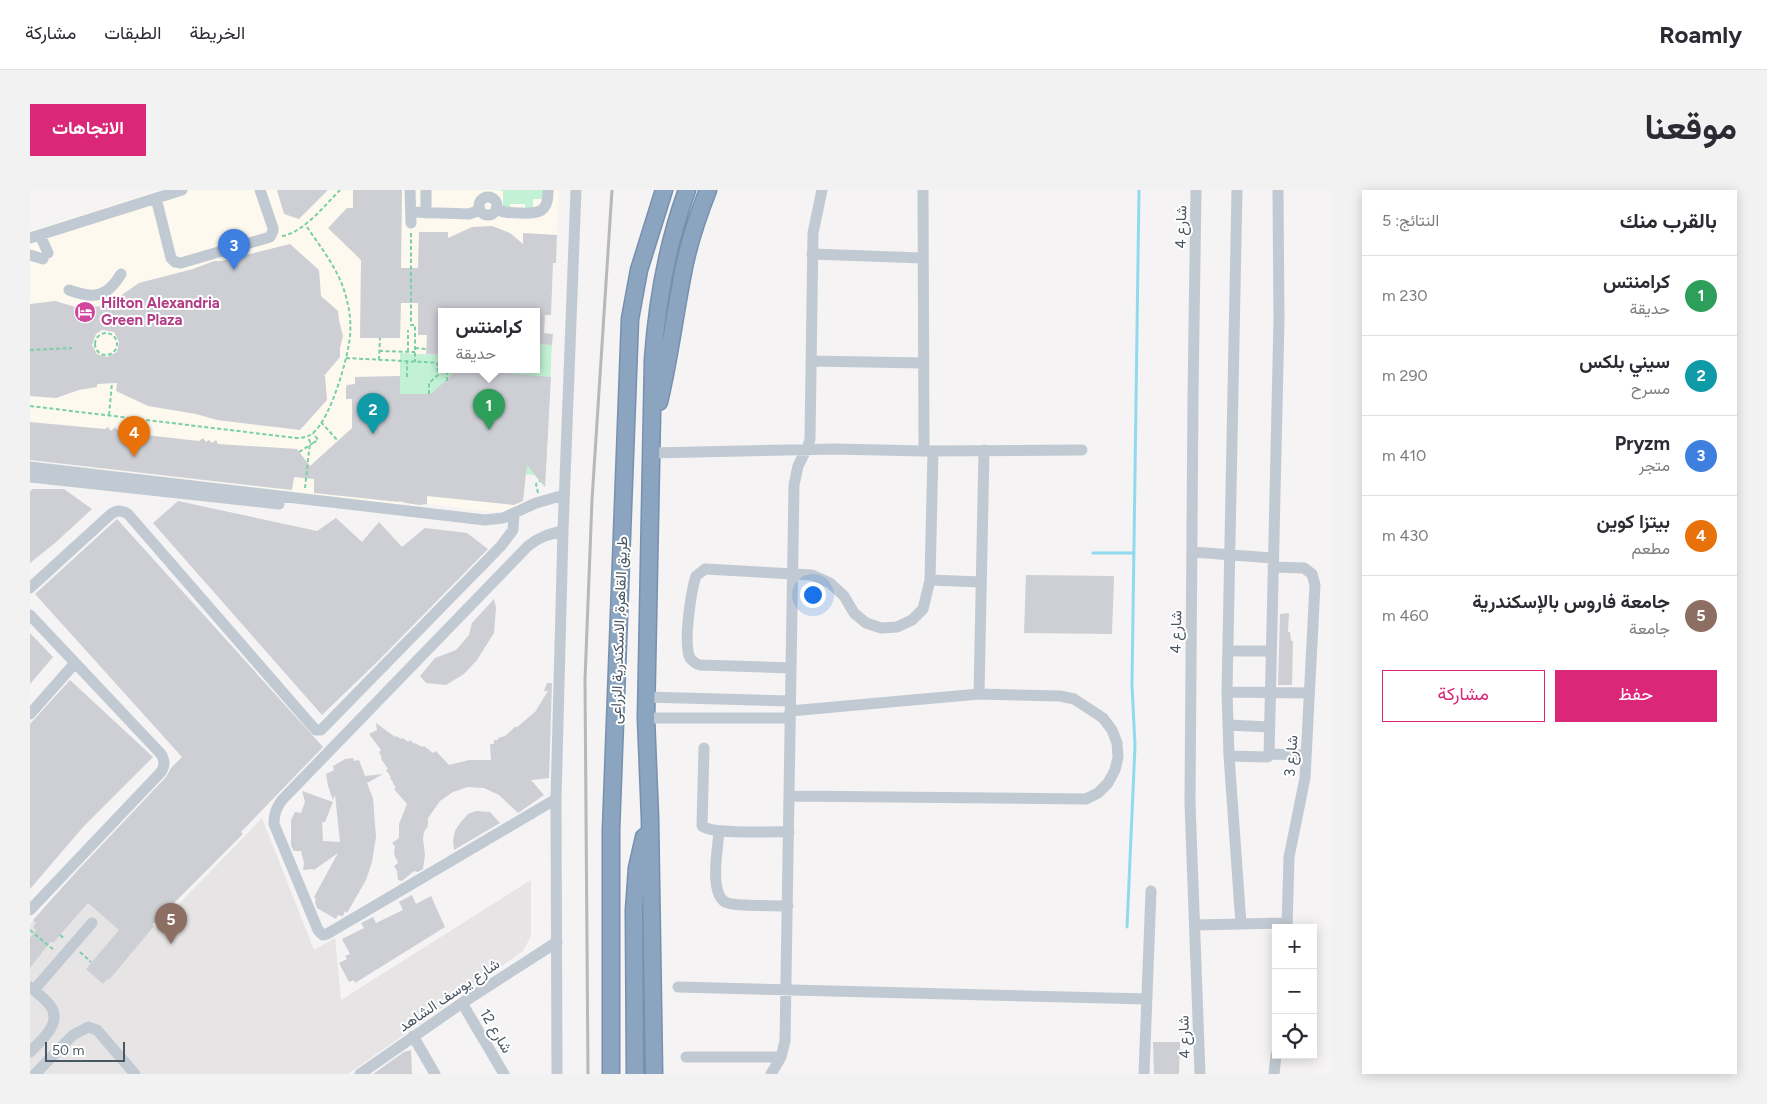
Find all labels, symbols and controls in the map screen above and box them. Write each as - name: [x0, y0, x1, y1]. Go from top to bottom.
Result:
- text: Roamly: [1659, 20, 1742, 49]
- text: مشاركة: [25, 22, 76, 44]
- text: الطبقات: [104, 22, 161, 44]
- text: الخريطة: [189, 22, 245, 44]
- button: الاتجاهات: [30, 104, 146, 156]
- text: موقعنا: [1644, 106, 1737, 148]
- street label: شارع 4: [1172, 205, 1192, 249]
- text: بالقرب منك: [1620, 208, 1717, 233]
- text: النتائج: 5: [1382, 211, 1439, 230]
- pin: 3: [218, 229, 250, 270]
- text: كرامنتس: [1603, 270, 1670, 293]
- text: 230 m: [1382, 286, 1427, 305]
- text: 1: [1698, 286, 1704, 305]
- place label: Hilton Alexandria Green Plaza: [101, 294, 220, 329]
- text: حديقة: [1630, 299, 1670, 318]
- hotel icon: Hilton Alexandria Green Plaza: [73, 300, 97, 324]
- popup: [438, 308, 540, 373]
- text: كرامنتس: [456, 315, 522, 338]
- text: حديقة: [456, 344, 496, 363]
- text: سيني بلكس: [1579, 350, 1670, 373]
- text: 290 m: [1382, 366, 1428, 385]
- text: 2: [1696, 366, 1706, 385]
- text: مسرح: [1631, 379, 1670, 398]
- pin: 1: [473, 389, 505, 430]
- pin: 2: [357, 393, 389, 434]
- pin: 4: [118, 416, 150, 457]
- text: Pryzm: [1615, 432, 1670, 455]
- text: 410 m: [1382, 446, 1426, 465]
- text: 3: [1697, 446, 1705, 465]
- text: متجر: [1639, 456, 1670, 475]
- text: بيتزا كوين: [1597, 510, 1670, 533]
- text: 430 m: [1382, 526, 1428, 545]
- text: 4: [1696, 526, 1706, 545]
- street label: طريق القاهرة, الاسكندرية الزراعى: [607, 535, 632, 724]
- text: مطعم: [1631, 539, 1670, 558]
- your location: [800, 582, 826, 608]
- text: جامعة فاروس بالإسكندرية: [1472, 590, 1670, 613]
- text: 460 m: [1382, 606, 1429, 625]
- text: 5: [1696, 606, 1706, 625]
- street label: شارع 4: [1167, 610, 1187, 654]
- text: جامعة: [1629, 619, 1670, 638]
- button: مشاركة: [1382, 670, 1545, 722]
- button: حفظ: [1555, 670, 1717, 722]
- street label: شارع 3: [1281, 734, 1303, 778]
- pin: 5: [155, 903, 187, 944]
- map controls: [1272, 924, 1317, 1059]
- button: +: [1272, 924, 1317, 969]
- street label: شارع يوسف الشاهد: [395, 954, 504, 1037]
- button: −: [1272, 969, 1317, 1014]
- street label: شارع 12: [474, 1006, 516, 1058]
- button: locate: [1272, 1014, 1317, 1059]
- street label: شارع 4: [1174, 1015, 1196, 1059]
- scale bar: [45, 1039, 125, 1062]
- text: 50 m: [52, 1042, 84, 1059]

